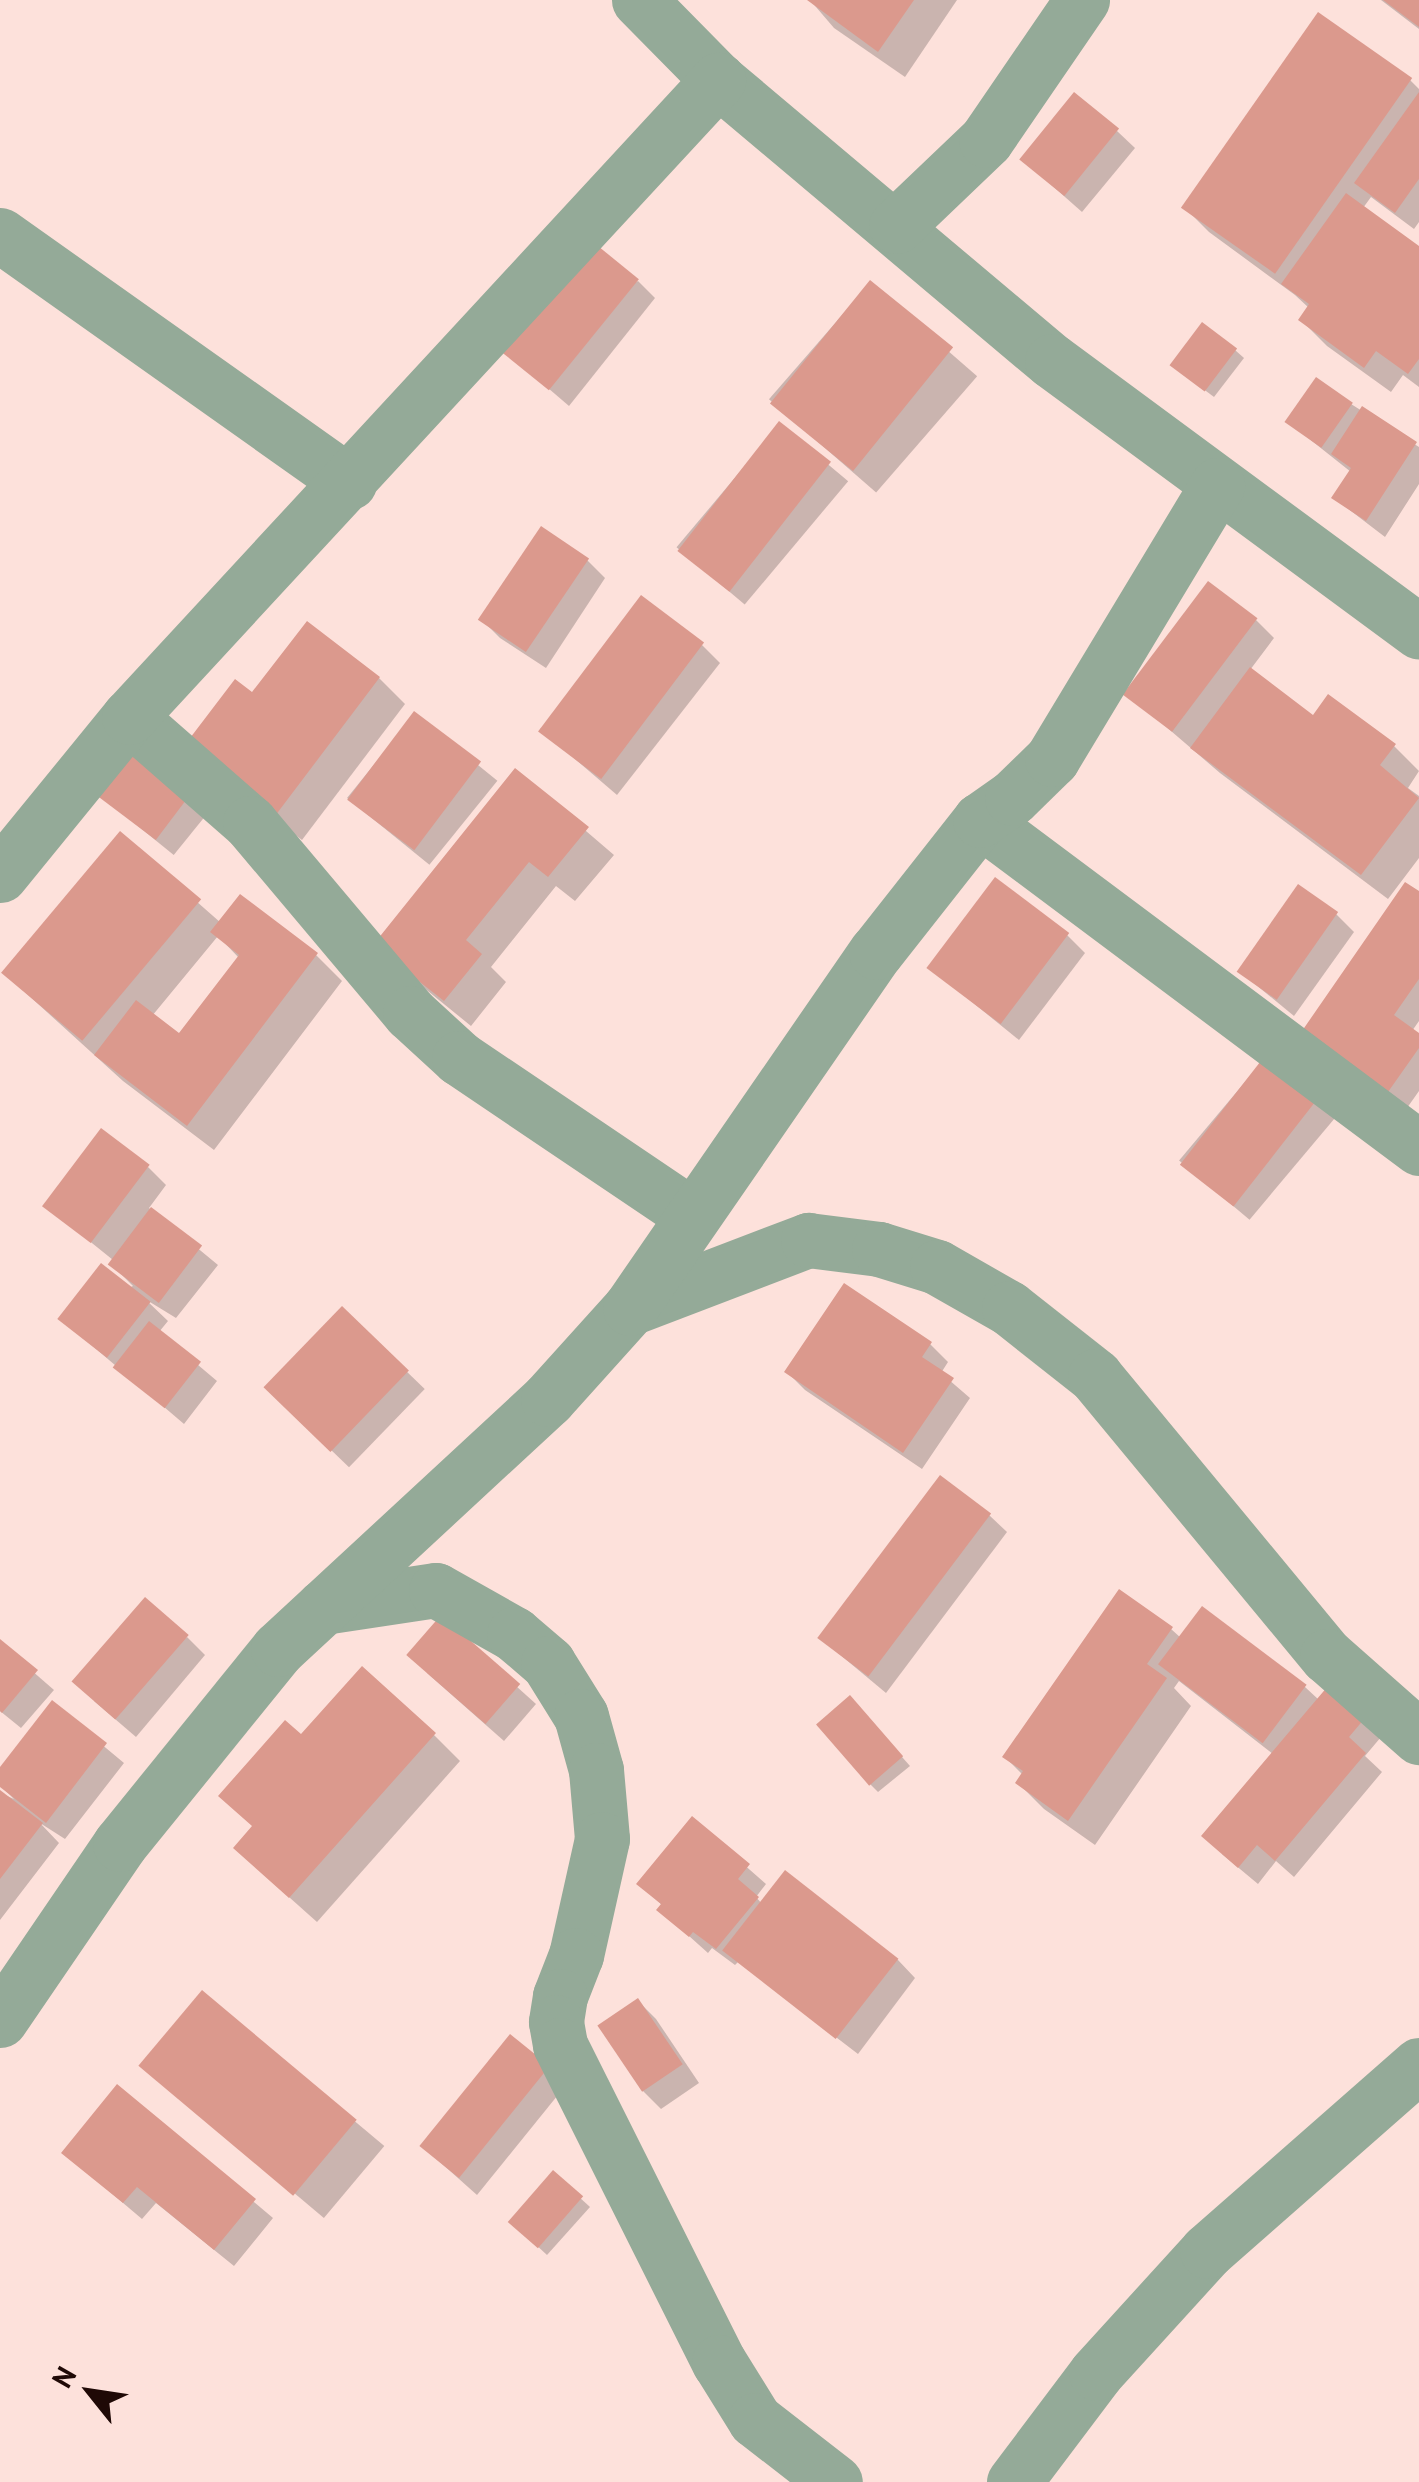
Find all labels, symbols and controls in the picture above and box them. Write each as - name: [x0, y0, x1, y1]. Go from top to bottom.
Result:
- north arrow: [40, 2342, 140, 2442]
- text: N: [43, 2360, 84, 2394]

